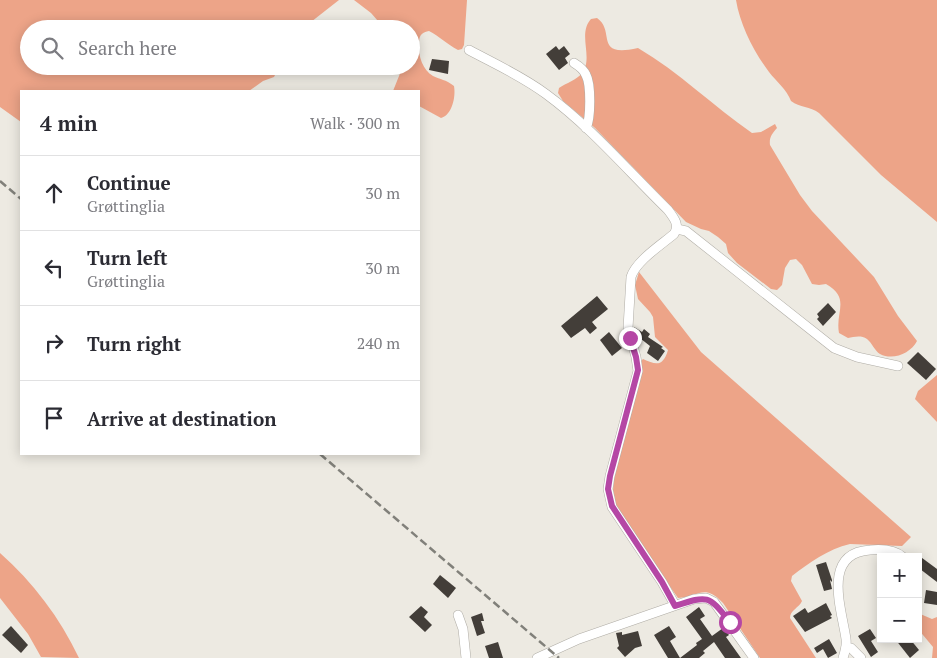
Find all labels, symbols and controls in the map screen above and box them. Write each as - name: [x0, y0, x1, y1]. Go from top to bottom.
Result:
- search box: [20, 20, 420, 75]
- icon: search: [38, 34, 66, 62]
- text: Search here: [78, 35, 177, 60]
- text: 4 min: [40, 109, 97, 137]
- text: Walk · 300 m: [310, 112, 400, 134]
- text: Continue: [87, 170, 171, 195]
- icon: ahead: [40, 179, 68, 207]
- text: 30 m: [365, 182, 400, 204]
- text: Grøttinglia: [87, 195, 165, 217]
- text: Turn left: [87, 245, 168, 270]
- icon: left: [40, 254, 68, 282]
- text: 30 m: [365, 257, 400, 279]
- text: Grøttinglia: [87, 270, 165, 292]
- route end: [619, 327, 642, 350]
- icon: right: [40, 329, 68, 357]
- text: Turn right: [87, 331, 181, 356]
- text: 240 m: [357, 332, 400, 354]
- icon: arrive: [40, 404, 68, 432]
- text: Arrive at destination: [87, 406, 276, 431]
- map controls: [877, 553, 922, 643]
- button: +: [877, 553, 922, 598]
- button: −: [877, 598, 922, 643]
- route start: [719, 611, 742, 634]

